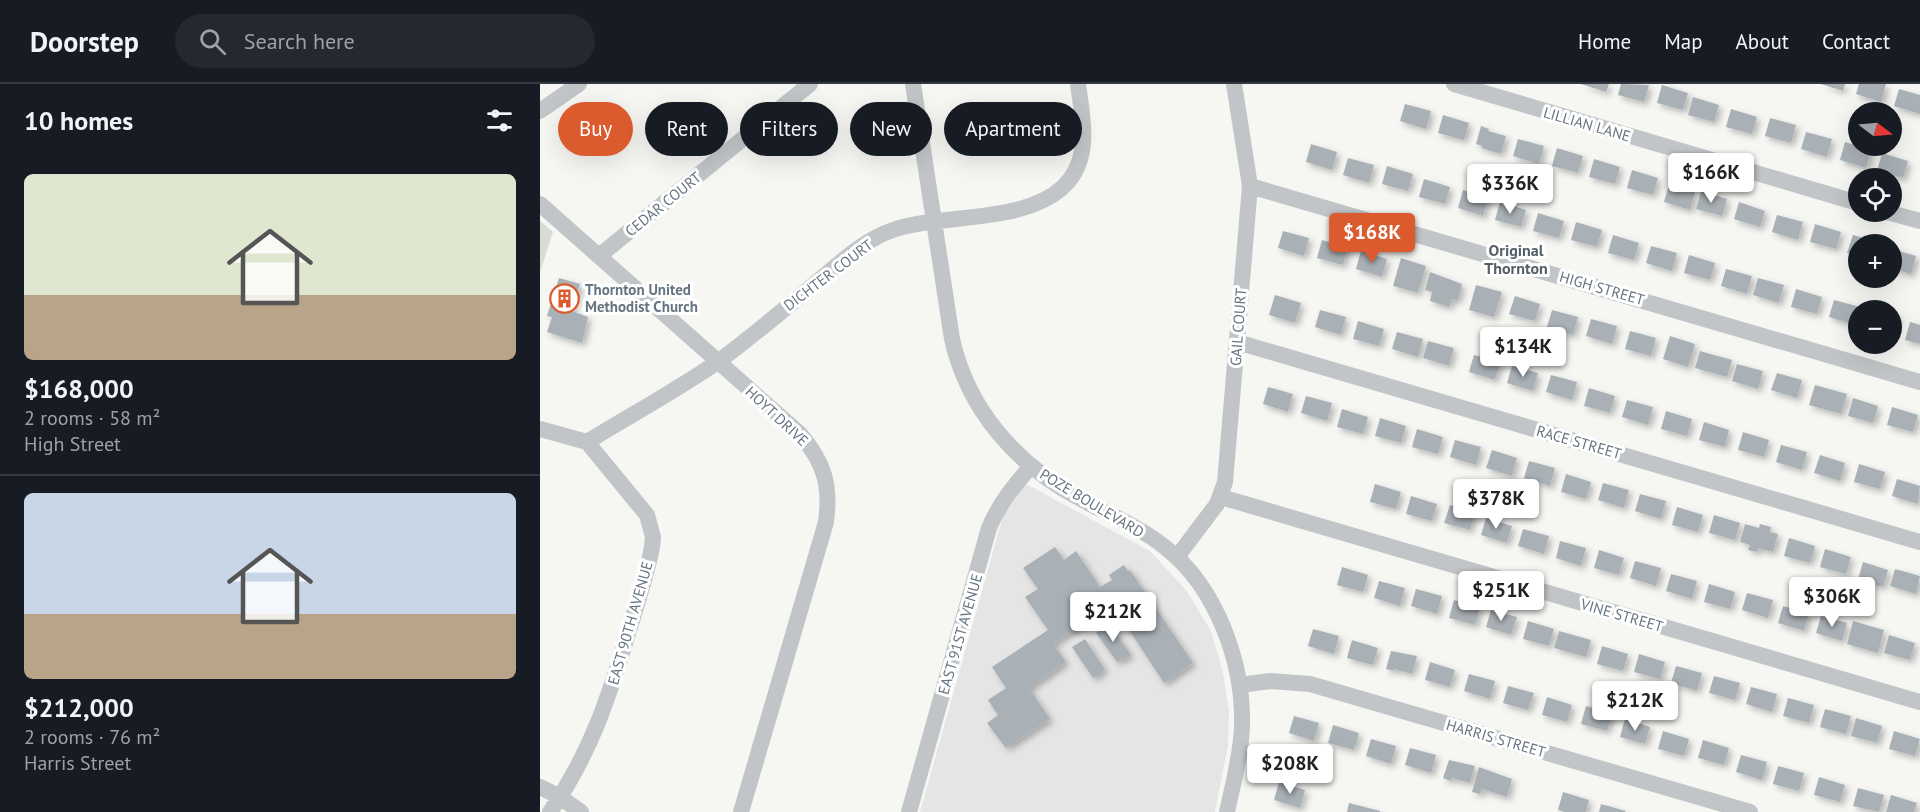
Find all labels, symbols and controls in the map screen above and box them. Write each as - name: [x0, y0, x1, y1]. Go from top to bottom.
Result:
- search box: [175, 14, 595, 68]
- text: Doorstep: [30, 23, 139, 60]
- icon: search: [196, 25, 229, 58]
- text: Search here: [244, 27, 355, 55]
- text: Home: [1578, 28, 1631, 55]
- text: Map: [1664, 28, 1703, 55]
- text: About: [1736, 28, 1789, 55]
- text: Contact: [1822, 28, 1890, 55]
- chip: Buy: [558, 102, 633, 156]
- chip: Rent: [645, 102, 728, 156]
- chip: Filters: [740, 102, 838, 156]
- chip: New: [850, 102, 932, 156]
- chip: Apartment: [944, 102, 1082, 156]
- north arrow: [1848, 102, 1902, 156]
- map controls: [1848, 102, 1902, 354]
- street label: LILLIAN LANE: [1541, 103, 1633, 145]
- text: 10 homes: [24, 104, 133, 137]
- icon: filters: [483, 104, 516, 137]
- pin: $166K: [1669, 153, 1753, 204]
- text: $166K: [1682, 159, 1740, 185]
- pin: $336K: [1468, 164, 1552, 215]
- street label: CEDAR COURT: [621, 167, 705, 240]
- button: locate: [1848, 168, 1902, 222]
- text: $336K: [1481, 170, 1539, 196]
- icon: home: [216, 213, 324, 321]
- pin: $168K: [1330, 213, 1414, 264]
- text: $168K: [1343, 219, 1401, 245]
- button: +: [1848, 234, 1902, 288]
- street label: DICHTER COURT: [780, 235, 877, 315]
- district label: Original Thornton: [1484, 240, 1548, 278]
- street label: HIGH STREET: [1557, 267, 1647, 309]
- place label: Thornton United Methodist Church: [585, 280, 698, 316]
- building icon: Thornton United Methodist Church: [548, 282, 580, 314]
- street label: GAIL COURT: [1226, 287, 1250, 367]
- button: −: [1848, 300, 1902, 354]
- pin: $134K: [1481, 327, 1565, 378]
- text: $134K: [1494, 333, 1552, 359]
- text: $168,000: [24, 372, 134, 405]
- street label: HOYT DRIVE: [742, 382, 812, 450]
- text: 2 rooms · 58 m²: [24, 405, 160, 431]
- street label: RACE STREET: [1534, 421, 1624, 463]
- text: High Street: [24, 431, 121, 457]
- street label: POZE BOULEVARD: [1036, 464, 1148, 542]
- pin: $378K: [1454, 479, 1538, 530]
- text: $378K: [1467, 485, 1525, 511]
- icon: home: [216, 532, 324, 640]
- street label: EAST 90TH AVENUE: [603, 559, 657, 687]
- street label: EAST 91ST AVENUE: [934, 571, 986, 697]
- pin: $251K: [1459, 571, 1543, 622]
- text: $251K: [1472, 577, 1530, 603]
- pin: $306K: [1790, 577, 1874, 628]
- text: $306K: [1803, 583, 1861, 609]
- pin: $212K: [1071, 592, 1155, 643]
- street label: VINE STREET: [1578, 594, 1666, 636]
- text: $212K: [1084, 598, 1142, 624]
- pin: $212K: [1593, 681, 1677, 732]
- text: $212K: [1606, 687, 1664, 713]
- text: $212,000: [24, 691, 134, 724]
- street label: HARRIS STREET: [1444, 715, 1549, 761]
- text: 2 rooms · 76 m²: [24, 724, 160, 750]
- pin: $208K: [1248, 744, 1332, 795]
- text: Harris Street: [24, 750, 131, 776]
- text: $208K: [1261, 750, 1319, 776]

